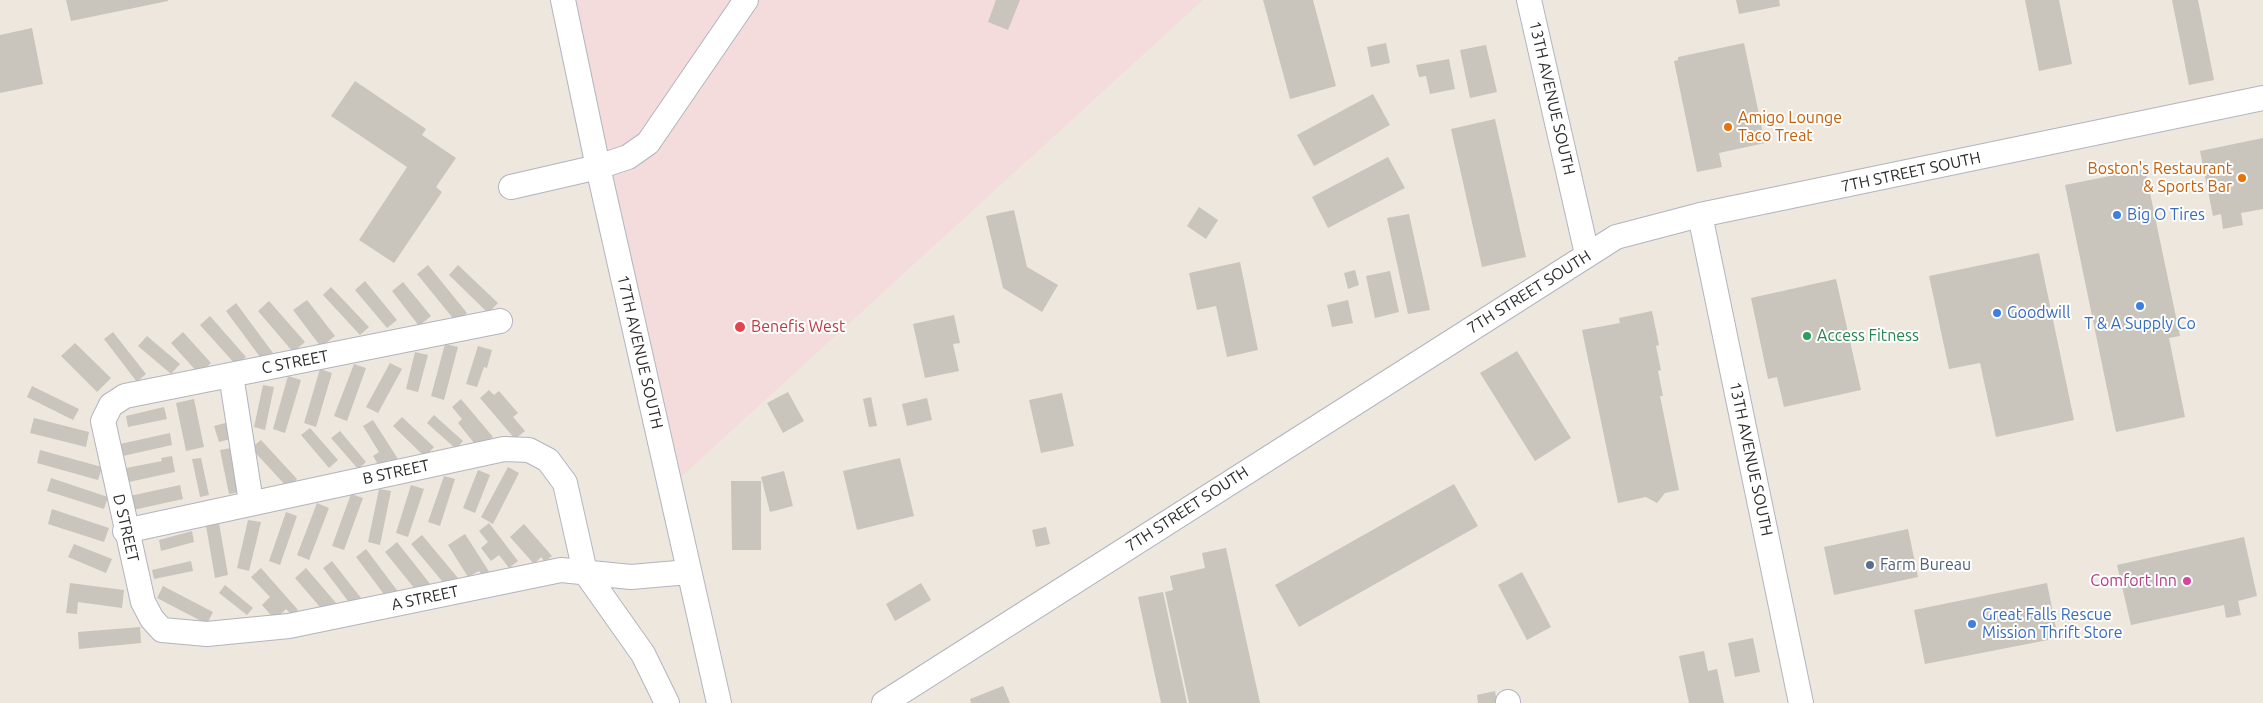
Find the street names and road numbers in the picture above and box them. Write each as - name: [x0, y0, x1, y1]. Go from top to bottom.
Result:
- street label: 13TH AVENUE SOUTH: [1525, 19, 1579, 177]
- street label: 7TH STREET SOUTH: [1839, 148, 1983, 196]
- street label: 7TH STREET SOUTH: [1464, 246, 1594, 338]
- street label: 17TH AVENUE SOUTH: [613, 273, 667, 431]
- street label: C STREET: [260, 346, 330, 378]
- street label: 13TH AVENUE SOUTH: [1725, 380, 1777, 538]
- street label: B STREET: [361, 456, 431, 488]
- street label: 7TH STREET SOUTH: [1122, 462, 1252, 556]
- street label: D STREET: [109, 492, 143, 564]
- street label: A STREET: [390, 582, 460, 614]

